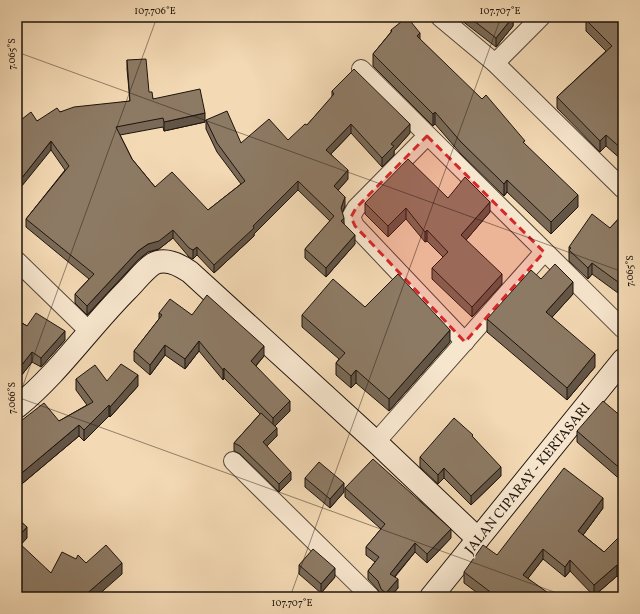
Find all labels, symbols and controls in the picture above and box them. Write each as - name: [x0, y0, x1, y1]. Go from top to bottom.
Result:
- text: 107.706°E: [134, 4, 176, 18]
- text: 107.707°E: [480, 4, 520, 18]
- text: 7.065°S: [5, 38, 19, 70]
- text: 7.065°S: [623, 255, 637, 287]
- text: 7.066°S: [5, 382, 19, 414]
- street label: JALAN CIPARAY - KERTASARI: [461, 399, 595, 559]
- text: 107.707°E: [272, 596, 312, 610]

